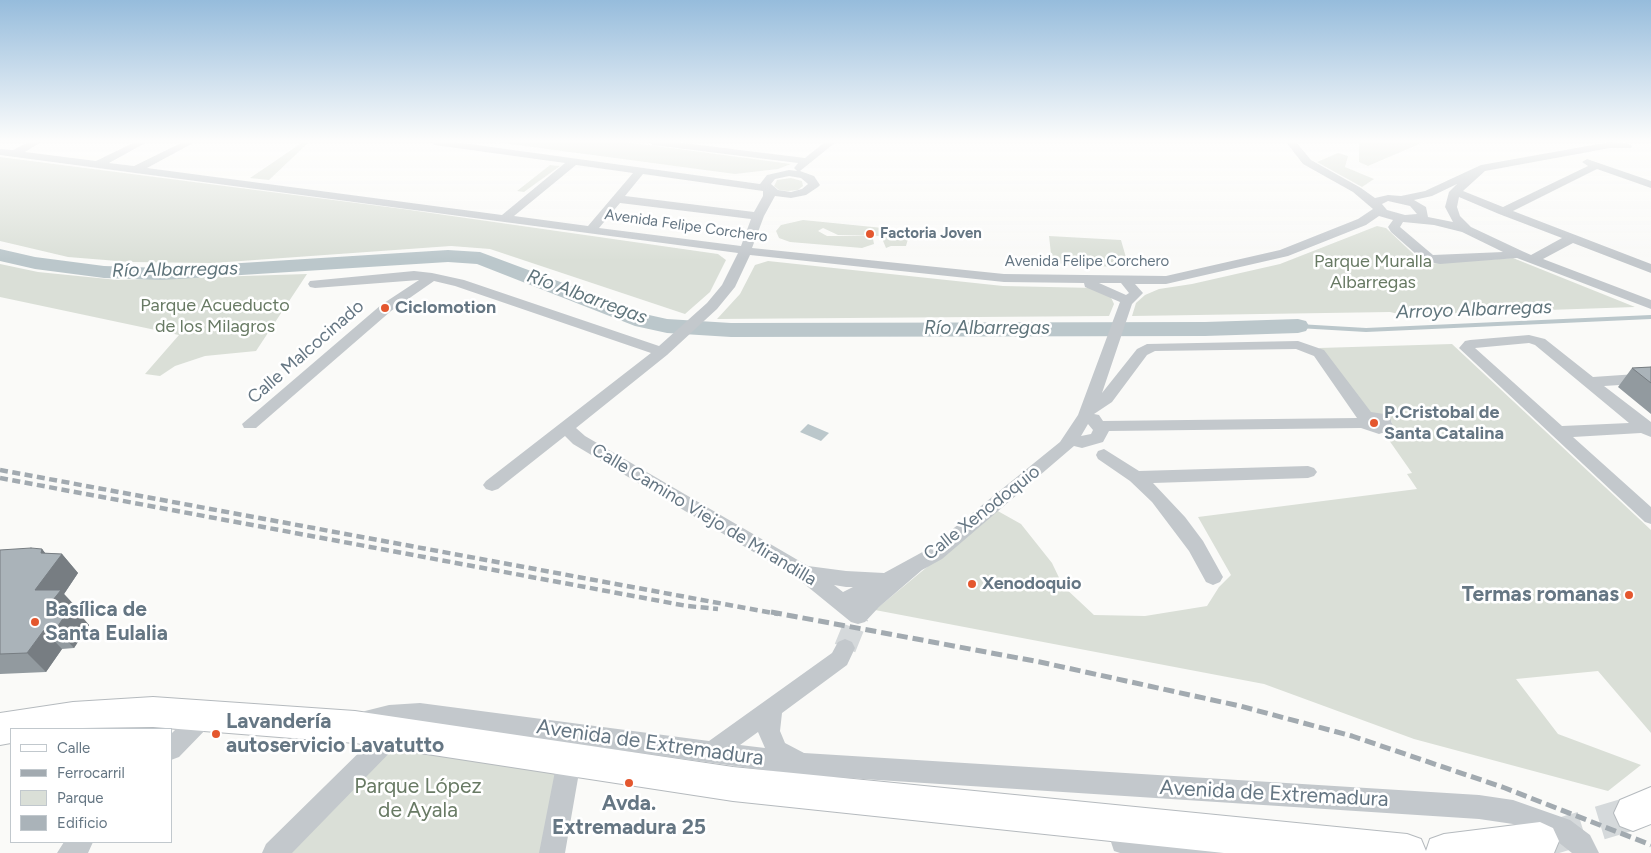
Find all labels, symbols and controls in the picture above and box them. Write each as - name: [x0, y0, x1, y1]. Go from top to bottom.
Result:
- street label: Avenida Felipe Corchero: [603, 206, 769, 246]
- place label: Factoria Joven: [880, 225, 982, 243]
- marker: Factoria Joven: [864, 228, 876, 240]
- park label: Parque Muralla Albarregas: [1314, 251, 1432, 294]
- street label: Avenida Felipe Corchero: [1005, 253, 1169, 271]
- water label: Río Albarregas: [112, 258, 238, 282]
- water label: Río Albarregas: [524, 265, 650, 329]
- park label: Parque Acueducto de los Milagros: [140, 295, 290, 338]
- street label: Calle Malcocinado: [243, 296, 369, 408]
- water label: Arroyo Albarregas: [1396, 296, 1552, 324]
- place label: Ciclomotion: [395, 297, 496, 319]
- marker: Ciclomotion: [379, 302, 391, 314]
- water label: Río Albarregas: [924, 317, 1050, 339]
- place label: P.Cristobal de Santa Catalina: [1384, 402, 1504, 444]
- marker: P.Cristobal de Santa Catalina: [1368, 417, 1380, 429]
- street label: Calle Camino Viejo de Mirandilla: [588, 439, 820, 591]
- street label: Calle Xenodoquio: [920, 461, 1044, 565]
- place label: Xenodoquio: [982, 573, 1082, 595]
- marker: Xenodoquio: [966, 578, 978, 590]
- place label: Termas romanas: [1462, 582, 1619, 608]
- marker: Termas romanas: [1623, 589, 1635, 601]
- place label: Basílica de Santa Eulalia: [45, 597, 168, 647]
- marker: Basílica de Santa Eulalia: [29, 616, 41, 628]
- place label: Lavandería autoservicio Lavatutto: [226, 709, 444, 759]
- street label: Avenida de Extremadura: [535, 715, 765, 771]
- legend: [10, 728, 172, 843]
- marker: Lavandería autoservicio Lavatutto: [210, 728, 222, 740]
- text: Calle: [57, 739, 90, 757]
- text: Ferrocarril: [57, 764, 125, 782]
- park label: Parque López de Ayala: [354, 774, 482, 824]
- street label: Avenida de Extremadura: [1159, 775, 1389, 813]
- marker: Avda. Extremadura 25: [623, 777, 635, 789]
- text: Parque: [57, 789, 104, 807]
- place label: Avda. Extremadura 25: [552, 791, 706, 841]
- text: Edificio: [57, 814, 107, 832]

